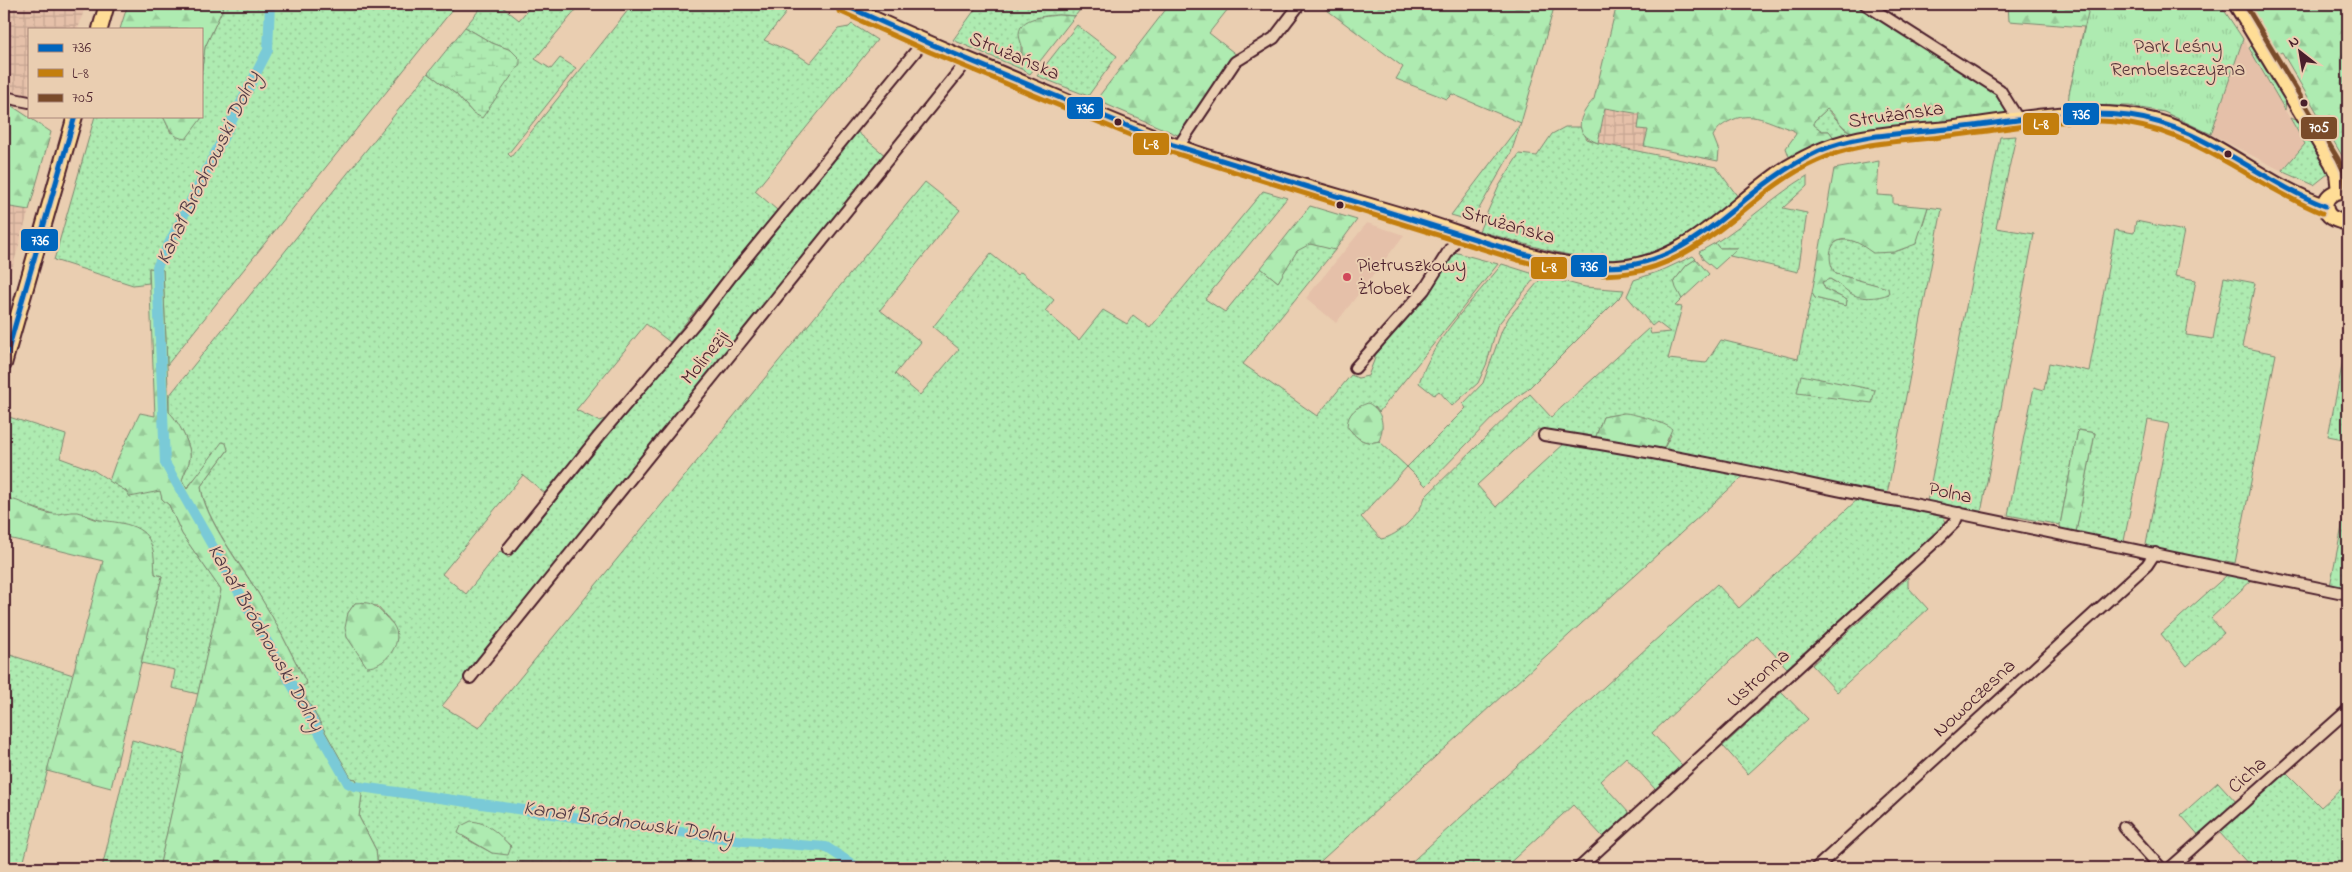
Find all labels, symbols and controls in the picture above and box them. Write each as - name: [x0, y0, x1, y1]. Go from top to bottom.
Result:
- street label: Strużańska: [964, 25, 1064, 89]
- legend: [28, 28, 202, 118]
- north arrow: [2274, 28, 2324, 78]
- text: N: [2285, 31, 2304, 54]
- park label: Park Leśny Rembelszczyzna: [2111, 33, 2245, 85]
- text: 736: [72, 37, 91, 59]
- text: L-8: [72, 63, 89, 85]
- water label: Kanał Bródnowski Dolny: [149, 66, 269, 270]
- text: 705: [72, 87, 94, 109]
- street label: Strużańska: [1846, 95, 1946, 137]
- line badge: 736: [1066, 96, 1104, 120]
- unlabelled marker: [2299, 98, 2309, 108]
- text: 736: [1076, 99, 1095, 120]
- line badge: 736: [2062, 102, 2100, 126]
- text: 736: [2072, 105, 2091, 126]
- line badge: L-8: [2022, 112, 2060, 136]
- text: L-8: [2033, 115, 2050, 136]
- line badge: 705: [2300, 116, 2338, 140]
- unlabelled marker: [1113, 117, 1123, 127]
- text: 705: [2309, 118, 2329, 139]
- line badge: L-8: [1132, 132, 1170, 156]
- text: L-8: [1143, 135, 1160, 156]
- unlabelled marker: [2223, 149, 2233, 159]
- street label: Strużańska: [1458, 199, 1558, 253]
- unlabelled marker: [1335, 200, 1345, 210]
- line badge: 736: [20, 228, 59, 252]
- text: 736: [31, 231, 50, 252]
- place label: Pietruszkowy Żłobek: [1357, 252, 1466, 304]
- line badge: 736: [1570, 254, 1608, 278]
- line badge: L-8: [1530, 256, 1568, 280]
- text: 736: [1580, 257, 1599, 278]
- text: L-8: [1541, 258, 1558, 279]
- marker: Pietruszkowy Żłobek: [1341, 271, 1353, 283]
- street label: Molinezji: [675, 324, 737, 392]
- street label: Polna: [1925, 475, 1975, 513]
- water label: Kanał Bródnowski Dolny: [199, 539, 331, 738]
- street label: Ustronna: [1721, 643, 1797, 715]
- street label: Nowoczesna: [1927, 653, 2023, 745]
- street label: Cicha: [2222, 751, 2274, 801]
- water label: Kanał Bródnowski Dolny: [521, 793, 735, 853]

